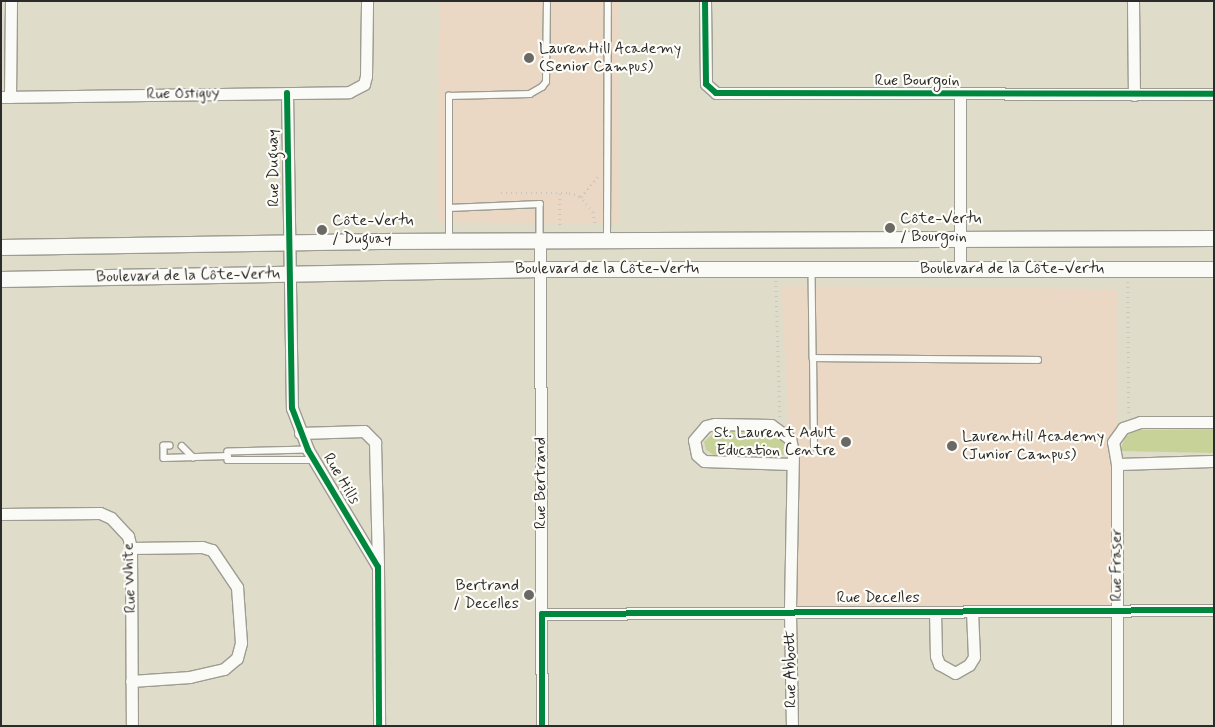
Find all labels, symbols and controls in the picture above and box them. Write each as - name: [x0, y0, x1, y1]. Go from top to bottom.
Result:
- place label: LaurenHill Academy (Senior Campus): [539, 39, 679, 77]
- marker: LaurenHill Academy (Senior Campus): [523, 52, 535, 64]
- street label: Rue Bourgoin: [875, 71, 959, 91]
- street label: Rue Ostiguy: [146, 84, 220, 104]
- street label: Rue Duguay: [264, 130, 284, 206]
- place label: Côte-Vertu / Bourgoin: [900, 209, 982, 247]
- place label: Côte-Vertu / Duguay: [332, 211, 414, 249]
- marker: Côte-Vertu / Bourgoin: [884, 222, 896, 234]
- marker: Côte-Vertu / Duguay: [316, 224, 328, 236]
- street label: Boulevard de la Côte-Vertu: [514, 259, 700, 279]
- street label: Boulevard de la Côte-Vertu: [919, 259, 1105, 279]
- street label: Boulevard de la Côte-Vertu: [95, 265, 281, 287]
- place label: St. Laurent Adult Education Centre: [716, 423, 836, 461]
- place label: LaurenHill Academy (Junior Campus): [962, 427, 1102, 465]
- marker: St. Laurent Adult Education Centre: [840, 436, 852, 448]
- street label: Rue Bertrand: [531, 437, 551, 529]
- marker: LaurenHill Academy (Junior Campus): [946, 440, 958, 452]
- street label: Rue Hills: [318, 450, 364, 508]
- street label: Rue Fraser: [1107, 529, 1127, 601]
- street label: Rue White: [119, 543, 141, 613]
- place label: Bertrand / Decelles: [453, 576, 519, 614]
- street label: Rue Decelles: [837, 588, 919, 608]
- marker: Bertrand / Decelles: [523, 589, 535, 601]
- street label: Rue Abbott: [781, 630, 801, 708]

